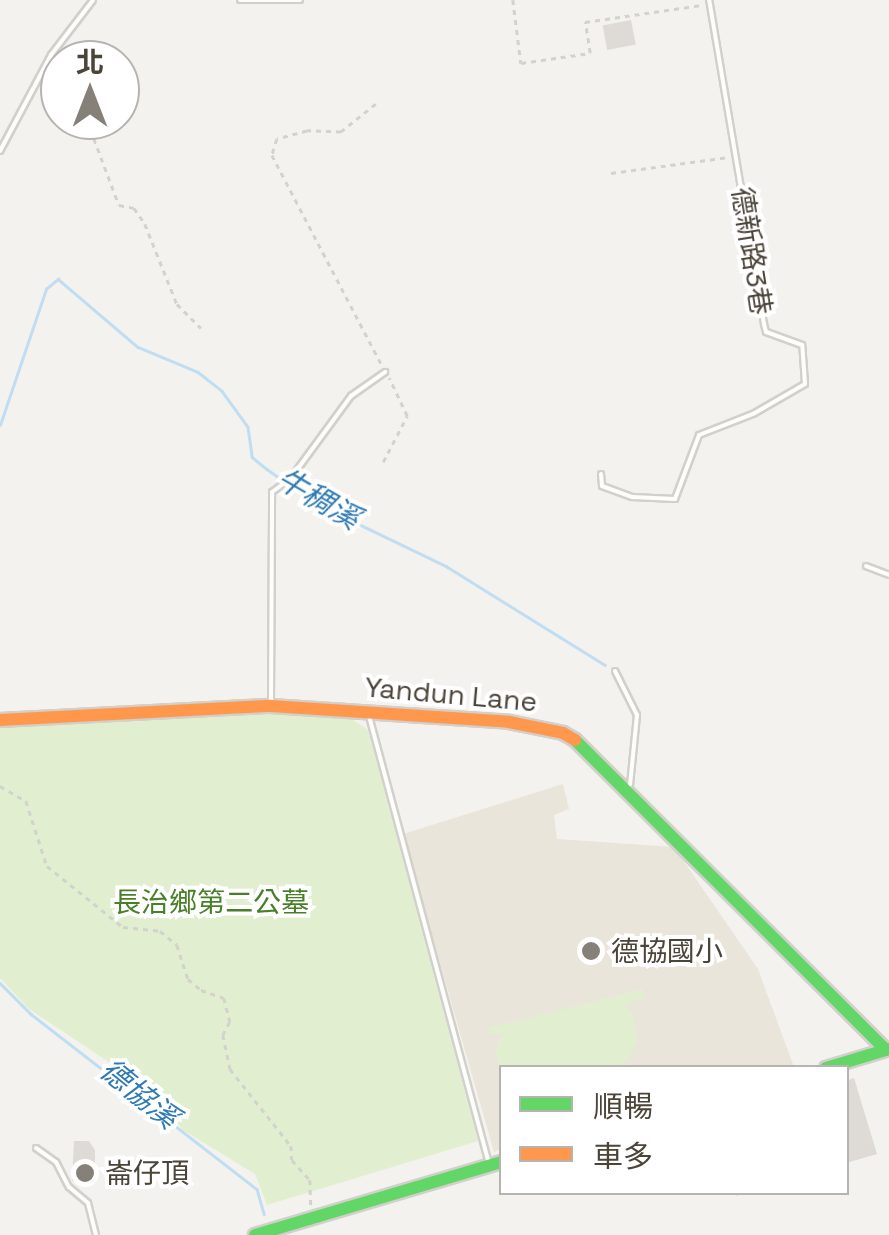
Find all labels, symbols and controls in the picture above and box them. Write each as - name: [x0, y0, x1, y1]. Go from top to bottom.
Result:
- north arrow: [40, 40, 140, 140]
- text: 北: [76, 44, 104, 80]
- street label: 德新路3巷: [725, 185, 779, 317]
- water label: 牛稠溪: [270, 461, 366, 537]
- street label: Yandun Lane: [364, 670, 538, 718]
- park label: 長治鄉第二公墓: [113, 885, 309, 919]
- place label: 德協國小: [611, 934, 723, 968]
- marker: 德協國小: [580, 940, 602, 962]
- water label: 德協溪: [93, 1052, 185, 1136]
- legend: [499, 1065, 849, 1195]
- text: 順暢: [593, 1087, 653, 1126]
- text: 車多: [593, 1137, 653, 1176]
- place label: 崙仔頂: [105, 1156, 189, 1190]
- marker: 崙仔頂: [74, 1162, 96, 1184]

